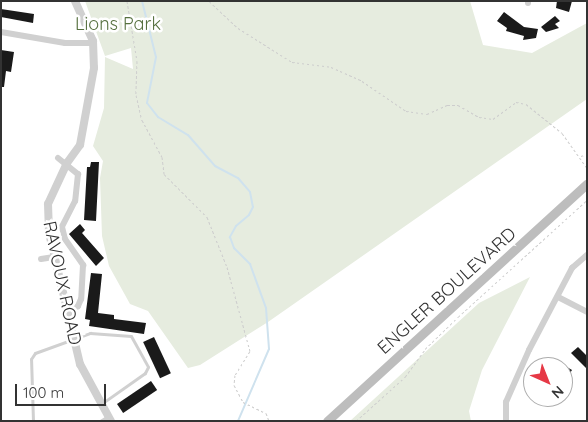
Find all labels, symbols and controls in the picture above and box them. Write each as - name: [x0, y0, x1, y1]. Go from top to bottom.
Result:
- park label: Lions Park: [75, 13, 161, 35]
- street label: RAVOUX ROAD: [38, 219, 86, 347]
- street label: ENGLER BOULEVARD: [373, 223, 521, 359]
- north arrow: [523, 357, 573, 407]
- scale bar: [18, 374, 109, 406]
- text: N: [548, 382, 568, 402]
- text: 100 m: [23, 383, 64, 402]

